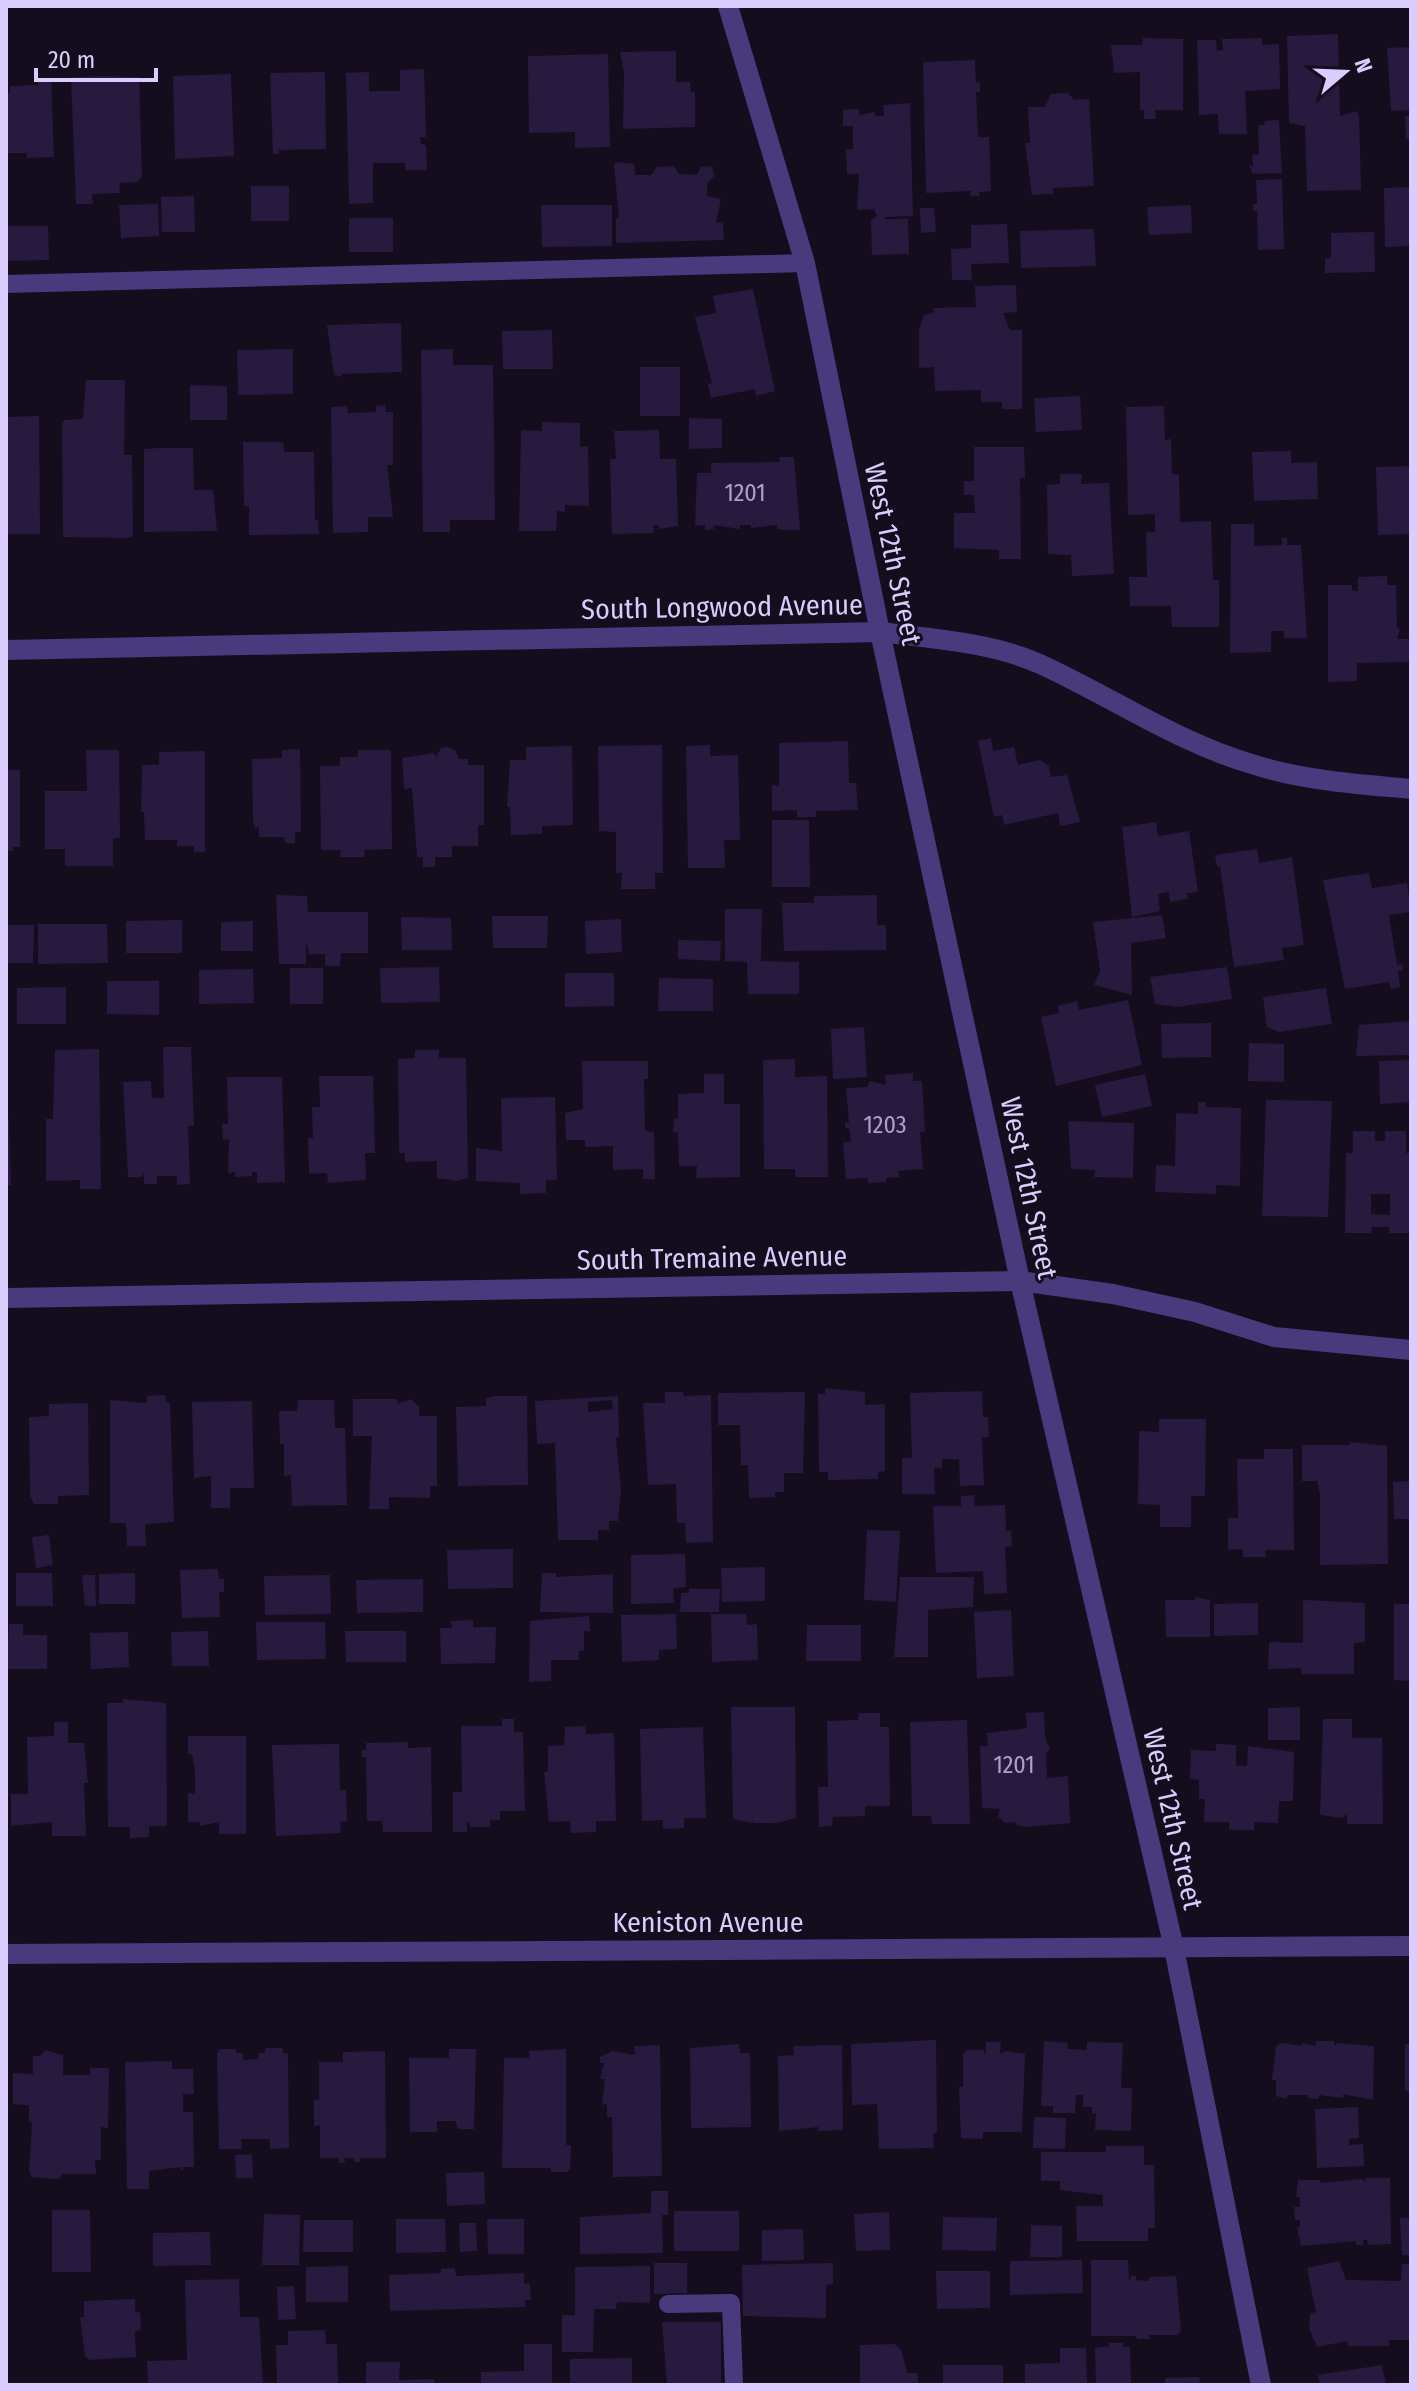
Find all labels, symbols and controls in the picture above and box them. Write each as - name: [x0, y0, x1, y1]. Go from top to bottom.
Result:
- scale bar: [36, 32, 156, 82]
- north arrow: [1305, 32, 1385, 112]
- text: 20 m: [48, 46, 95, 74]
- text: N: [1349, 55, 1378, 76]
- street label: West 12th Street: [858, 460, 929, 649]
- house number: 1201: [724, 479, 766, 507]
- street label: South Longwood Avenue: [581, 588, 863, 626]
- street label: West 12th Street: [994, 1094, 1065, 1283]
- house number: 1203: [863, 1111, 907, 1139]
- street label: South Tremaine Avenue: [577, 1239, 847, 1277]
- street label: West 12th Street: [1136, 1725, 1210, 1914]
- house number: 1201: [993, 1751, 1035, 1779]
- street label: Keniston Avenue: [613, 1906, 803, 1939]

